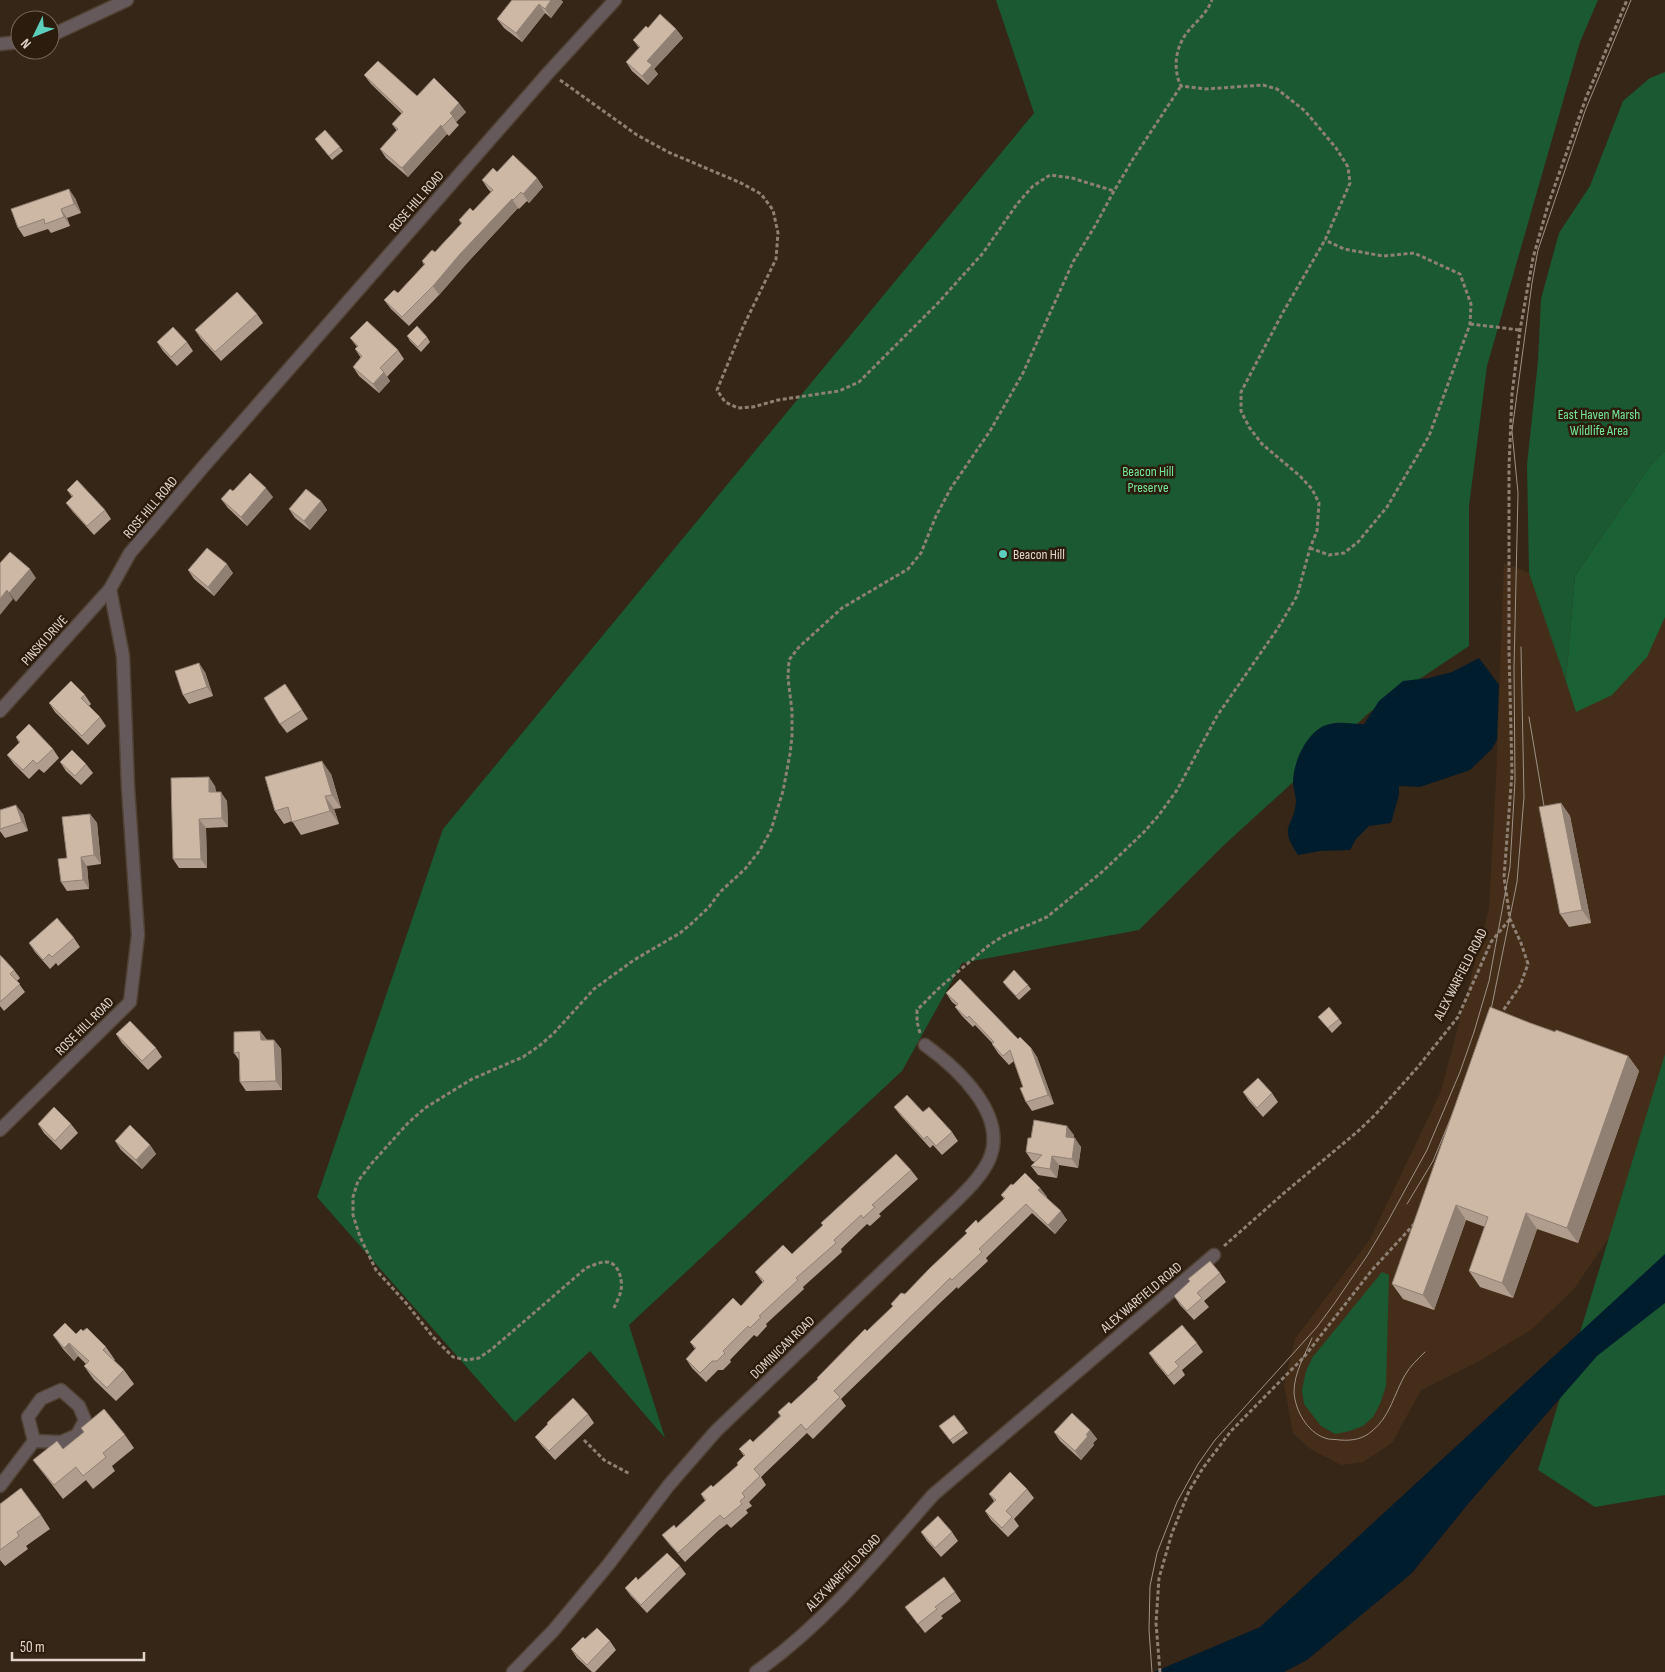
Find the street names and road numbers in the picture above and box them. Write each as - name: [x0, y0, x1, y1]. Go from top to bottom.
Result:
- street label: ROSE HILL ROAD: [385, 167, 448, 236]
- street label: ROSE HILL ROAD: [120, 473, 181, 542]
- street label: PINSKI DRIVE: [17, 612, 71, 669]
- street label: ALEX WARFIELD ROAD: [1430, 925, 1491, 1024]
- street label: ROSE HILL ROAD: [52, 993, 117, 1059]
- street label: ALEX WARFIELD ROAD: [1096, 1258, 1185, 1337]
- street label: DOMINICAN ROAD: [747, 1312, 818, 1382]
- street label: ALEX WARFIELD ROAD: [802, 1530, 885, 1615]

